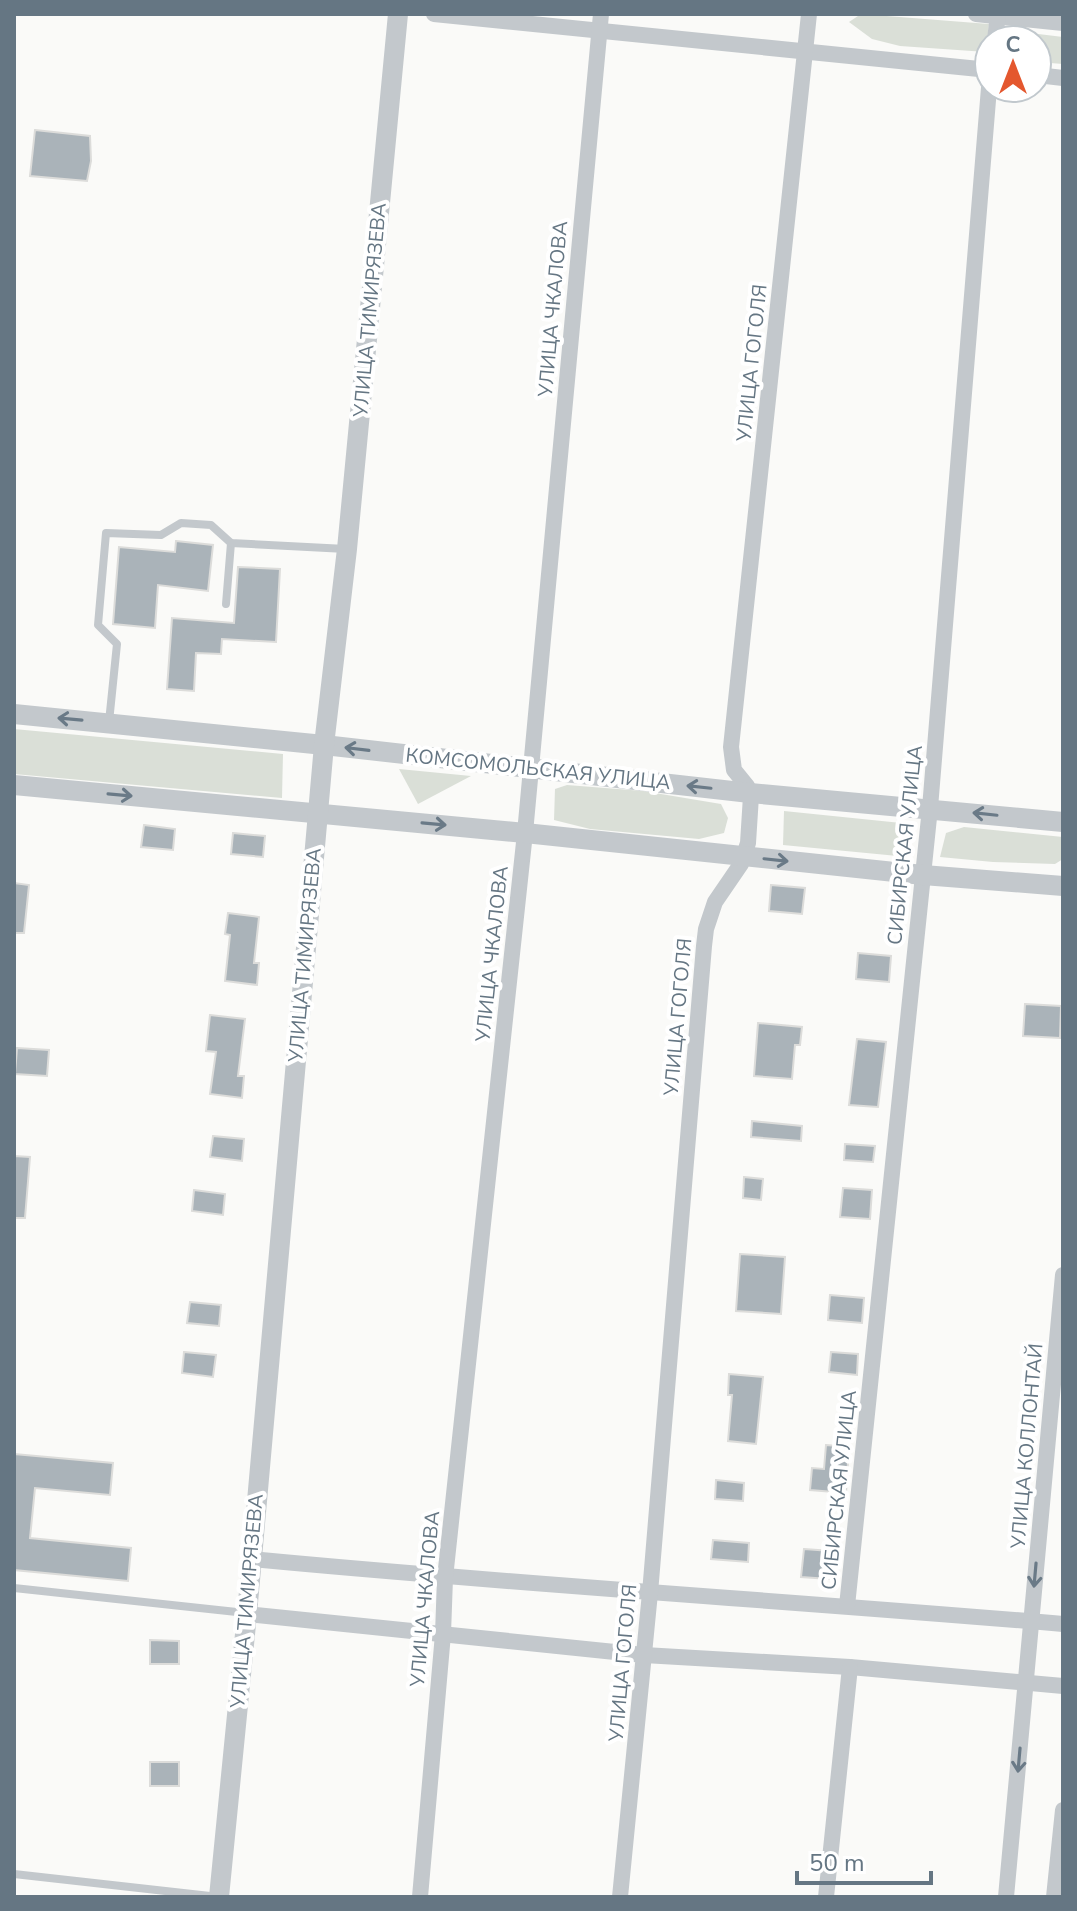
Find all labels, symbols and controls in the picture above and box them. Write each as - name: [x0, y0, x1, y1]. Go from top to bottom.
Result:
- north arrow: [973, 24, 1053, 104]
- text: С: [1006, 30, 1021, 60]
- street label: УЛИЦА ТИМИРЯЗЕВА: [347, 201, 393, 419]
- street label: УЛИЦА ЧКАЛОВА: [532, 219, 574, 399]
- street label: УЛИЦА ГОГОЛЯ: [730, 283, 774, 444]
- one-way arrow: [57, 711, 84, 726]
- one-way arrow: [344, 741, 371, 756]
- street label: КОМСОМОЛЬСКАЯ УЛИЦА: [404, 742, 672, 796]
- street label: СИБИРСКАЯ УЛИЦА: [881, 743, 929, 946]
- one-way arrow: [686, 780, 713, 795]
- one-way arrow: [106, 787, 132, 802]
- one-way arrow: [973, 806, 999, 821]
- one-way arrow: [420, 817, 447, 832]
- street label: УЛИЦА ТИМИРЯЗЕВА: [282, 846, 328, 1064]
- one-way arrow: [762, 852, 789, 867]
- street label: УЛИЦА ЧКАЛОВА: [469, 864, 515, 1044]
- street label: УЛИЦА ГОГОЛЯ: [658, 937, 698, 1098]
- street label: УЛИЦА КОЛЛОНТАЙ: [1004, 1342, 1049, 1551]
- street label: СИБИРСКАЯ УЛИЦА: [815, 1388, 863, 1591]
- street label: УЛИЦА ТИМИРЯЗЕВА: [224, 1492, 270, 1710]
- street label: УЛИЦА ЧКАЛОВА: [404, 1509, 446, 1689]
- one-way arrow: [1027, 1561, 1042, 1588]
- street label: УЛИЦА ГОГОЛЯ: [603, 1583, 643, 1744]
- one-way arrow: [1011, 1746, 1026, 1773]
- scale bar: [797, 1835, 931, 1885]
- text: 50 m: [809, 1847, 865, 1879]

